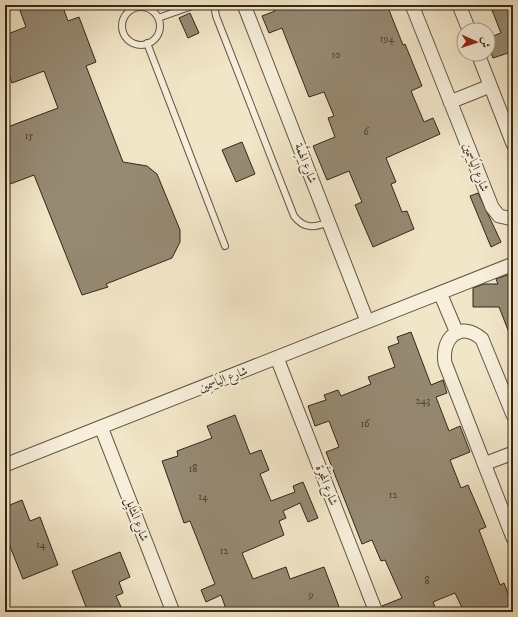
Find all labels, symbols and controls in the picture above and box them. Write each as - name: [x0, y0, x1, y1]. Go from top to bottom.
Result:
- north arrow: [456, 22, 496, 62]
- house number: 194: [380, 33, 394, 45]
- text: ش: [478, 37, 492, 48]
- house number: 10: [331, 49, 341, 61]
- house number: 6: [363, 126, 369, 138]
- house number: 15: [25, 130, 33, 142]
- street label: شارع الهِمَّة: [288, 140, 323, 187]
- street label: شارع اليَاسمِين: [456, 140, 494, 195]
- street label: شارع اليَاسمِين: [196, 361, 251, 398]
- house number: 243: [416, 395, 430, 407]
- house number: 16: [361, 418, 370, 430]
- street label: شارع المَجَرَّة: [309, 462, 345, 509]
- house number: 18: [189, 463, 197, 475]
- house number: 12: [389, 489, 397, 501]
- house number: 14: [198, 491, 208, 503]
- street label: شارع المَثَايِل: [118, 494, 154, 545]
- house number: 14: [36, 539, 46, 551]
- house number: 12: [220, 545, 228, 557]
- house number: 8: [424, 575, 430, 587]
- house number: 9: [308, 589, 314, 601]

